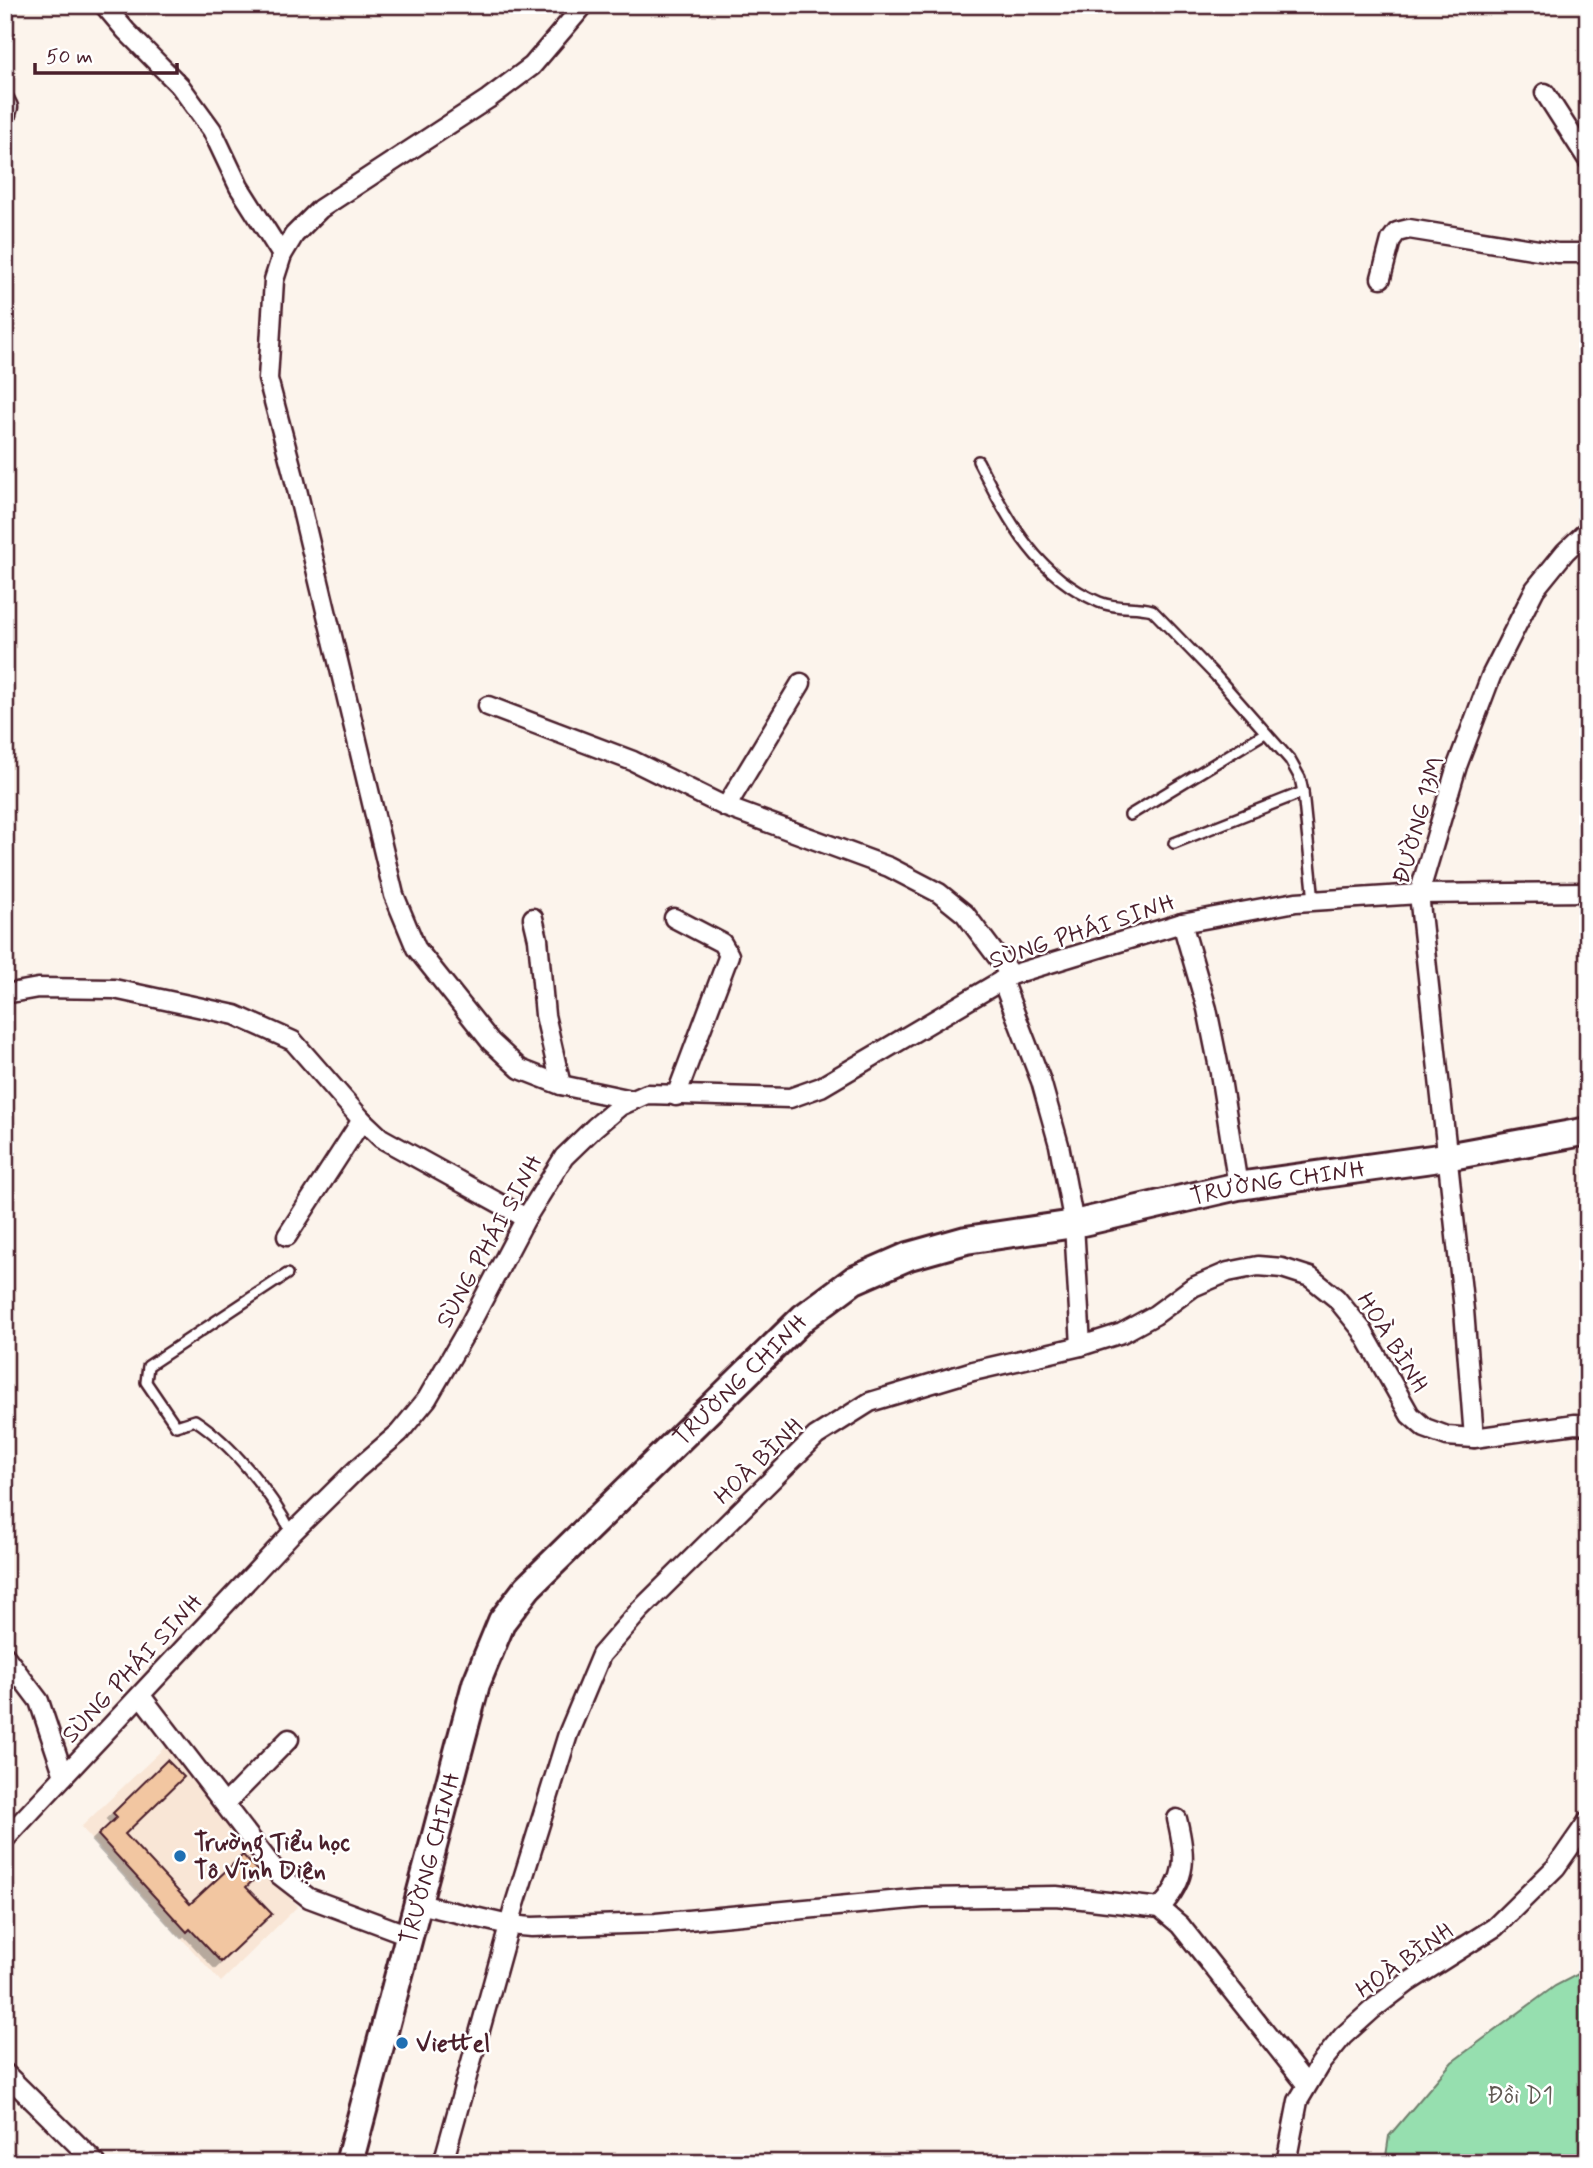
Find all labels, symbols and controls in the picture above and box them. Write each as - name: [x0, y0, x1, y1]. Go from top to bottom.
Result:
- scale bar: [35, 32, 177, 76]
- text: 50 m: [46, 43, 93, 71]
- street label: ĐƯỜNG 13M: [1386, 753, 1452, 888]
- street label: SÙNG PHÁI SINH: [985, 887, 1180, 977]
- street label: SÙNG PHÁI SINH: [429, 1149, 551, 1334]
- street label: TRƯỜNG CHINH: [1187, 1154, 1367, 1214]
- street label: HOÀ BÌNH: [1349, 1287, 1435, 1398]
- street label: TRƯỜNG CHINH: [667, 1308, 815, 1454]
- street label: HOÀ BÌNH: [708, 1412, 810, 1512]
- street label: SÙNG PHÁI SINH: [55, 1587, 211, 1750]
- street label: TRƯỜNG CHINH: [394, 1769, 469, 1948]
- place label: Trường Tiểu học Tô Vĩnh Diện: [194, 1828, 350, 1887]
- marker: Trường Tiểu học Tô Vĩnh Diện: [172, 1848, 188, 1864]
- street label: HOÀ BÌNH: [1350, 1916, 1460, 2006]
- place label: Viettel: [416, 2029, 490, 2060]
- marker: Viettel: [394, 2035, 410, 2051]
- park label: Đồi D1: [1487, 2081, 1553, 2112]

